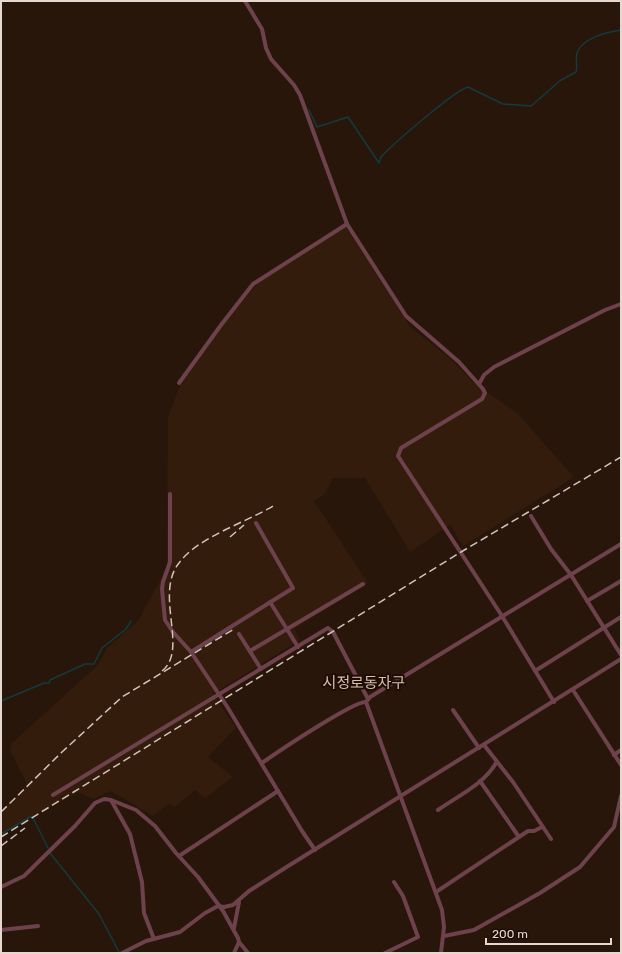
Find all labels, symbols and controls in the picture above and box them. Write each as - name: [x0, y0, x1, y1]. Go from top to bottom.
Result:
- district label: 시정로동자구: [323, 674, 405, 692]
- scale bar: [486, 920, 611, 946]
- text: 200 m: [492, 927, 528, 941]

